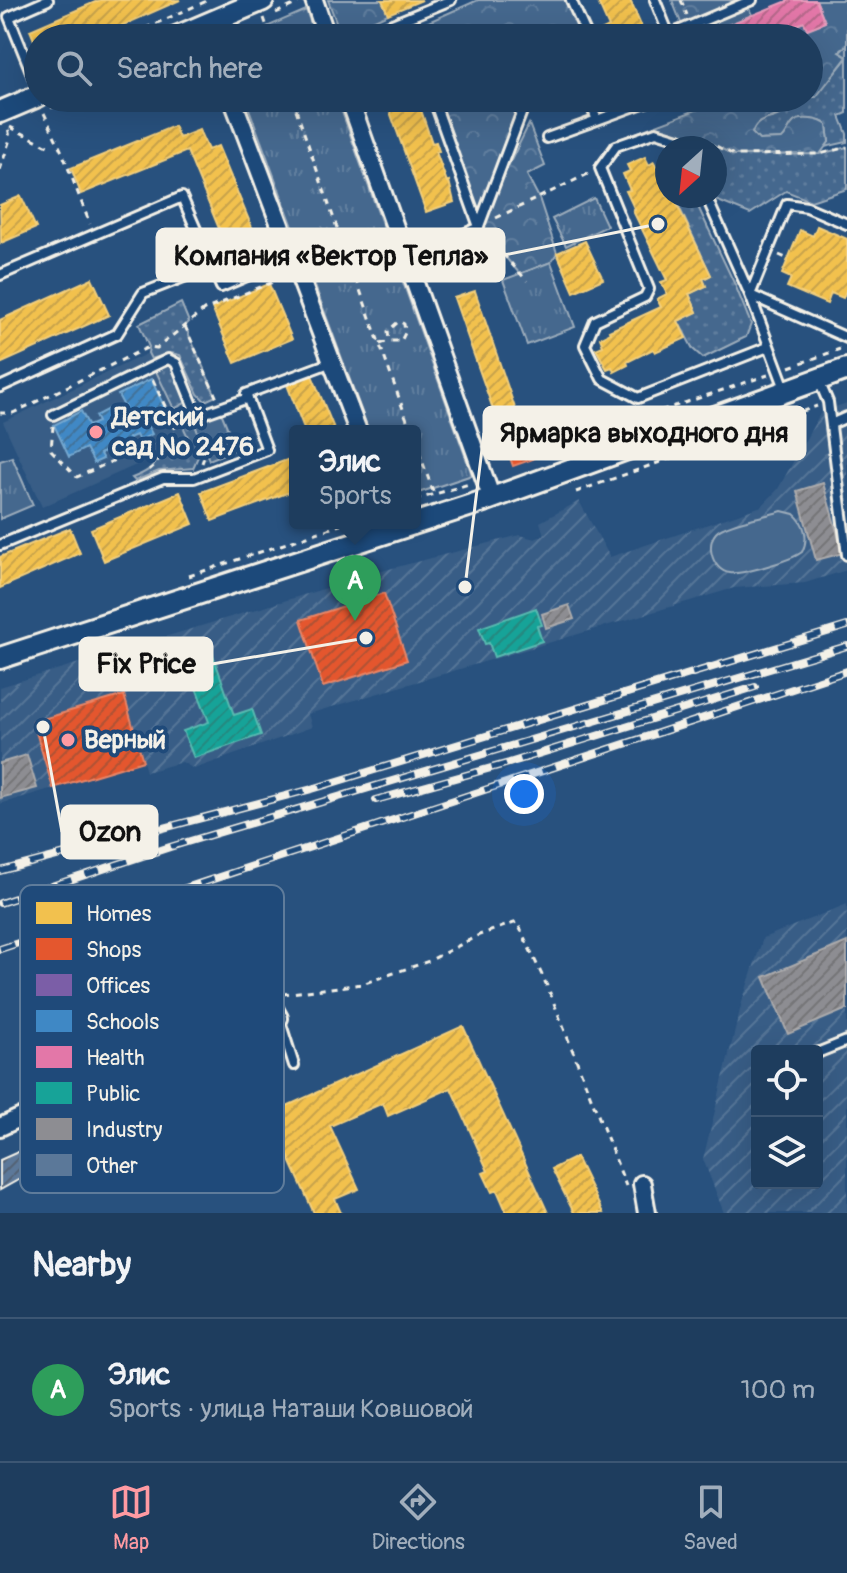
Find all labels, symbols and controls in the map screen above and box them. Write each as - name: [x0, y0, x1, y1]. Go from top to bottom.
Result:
- search box: [24, 24, 823, 112]
- icon: search: [52, 46, 96, 90]
- text: Search here: [116, 50, 263, 87]
- north arrow: [655, 136, 727, 208]
- callout: Компания «Вектор Тепла»: [157, 229, 504, 281]
- text: Компания «Вектор Тепла»: [174, 239, 489, 274]
- place label: Детский сад № 2476: [110, 401, 254, 463]
- callout: Ярмарка выходного дня: [484, 407, 805, 459]
- text: Ярмарка выходного дня: [500, 416, 788, 451]
- marker: Детский сад № 2476: [87, 423, 105, 441]
- popup: [289, 425, 421, 529]
- text: Элис: [319, 443, 381, 480]
- text: Sports: [319, 480, 391, 512]
- pin: A: [329, 555, 381, 621]
- callout: Fix Price: [80, 638, 212, 690]
- text: Fix Price: [96, 647, 197, 682]
- place label: Верный: [84, 724, 166, 756]
- marker: Верный: [59, 731, 77, 749]
- your location: [504, 774, 544, 814]
- callout: Ozon: [62, 806, 157, 858]
- text: Ozon: [79, 815, 142, 850]
- legend: [20, 885, 284, 1193]
- text: Homes: [86, 900, 151, 928]
- text: Shops: [86, 936, 142, 964]
- text: Offices: [86, 972, 150, 1000]
- text: Schools: [86, 1008, 159, 1036]
- text: Health: [86, 1044, 145, 1072]
- map controls: [751, 1045, 823, 1189]
- button: locate: [751, 1045, 823, 1117]
- text: Public: [86, 1080, 140, 1108]
- text: Industry: [86, 1116, 162, 1144]
- button: layers: [751, 1117, 823, 1189]
- text: Other: [86, 1152, 138, 1180]
- text: Nearby: [32, 1244, 131, 1287]
- text: Элис: [108, 1356, 170, 1393]
- text: A: [50, 1374, 66, 1406]
- text: 100 m: [741, 1374, 815, 1406]
- text: Sports · улица Наташи Ковшовой: [108, 1393, 473, 1425]
- tab: Map: [109, 1480, 153, 1556]
- tab: Directions: [372, 1480, 465, 1556]
- tab: Saved: [683, 1480, 738, 1556]

